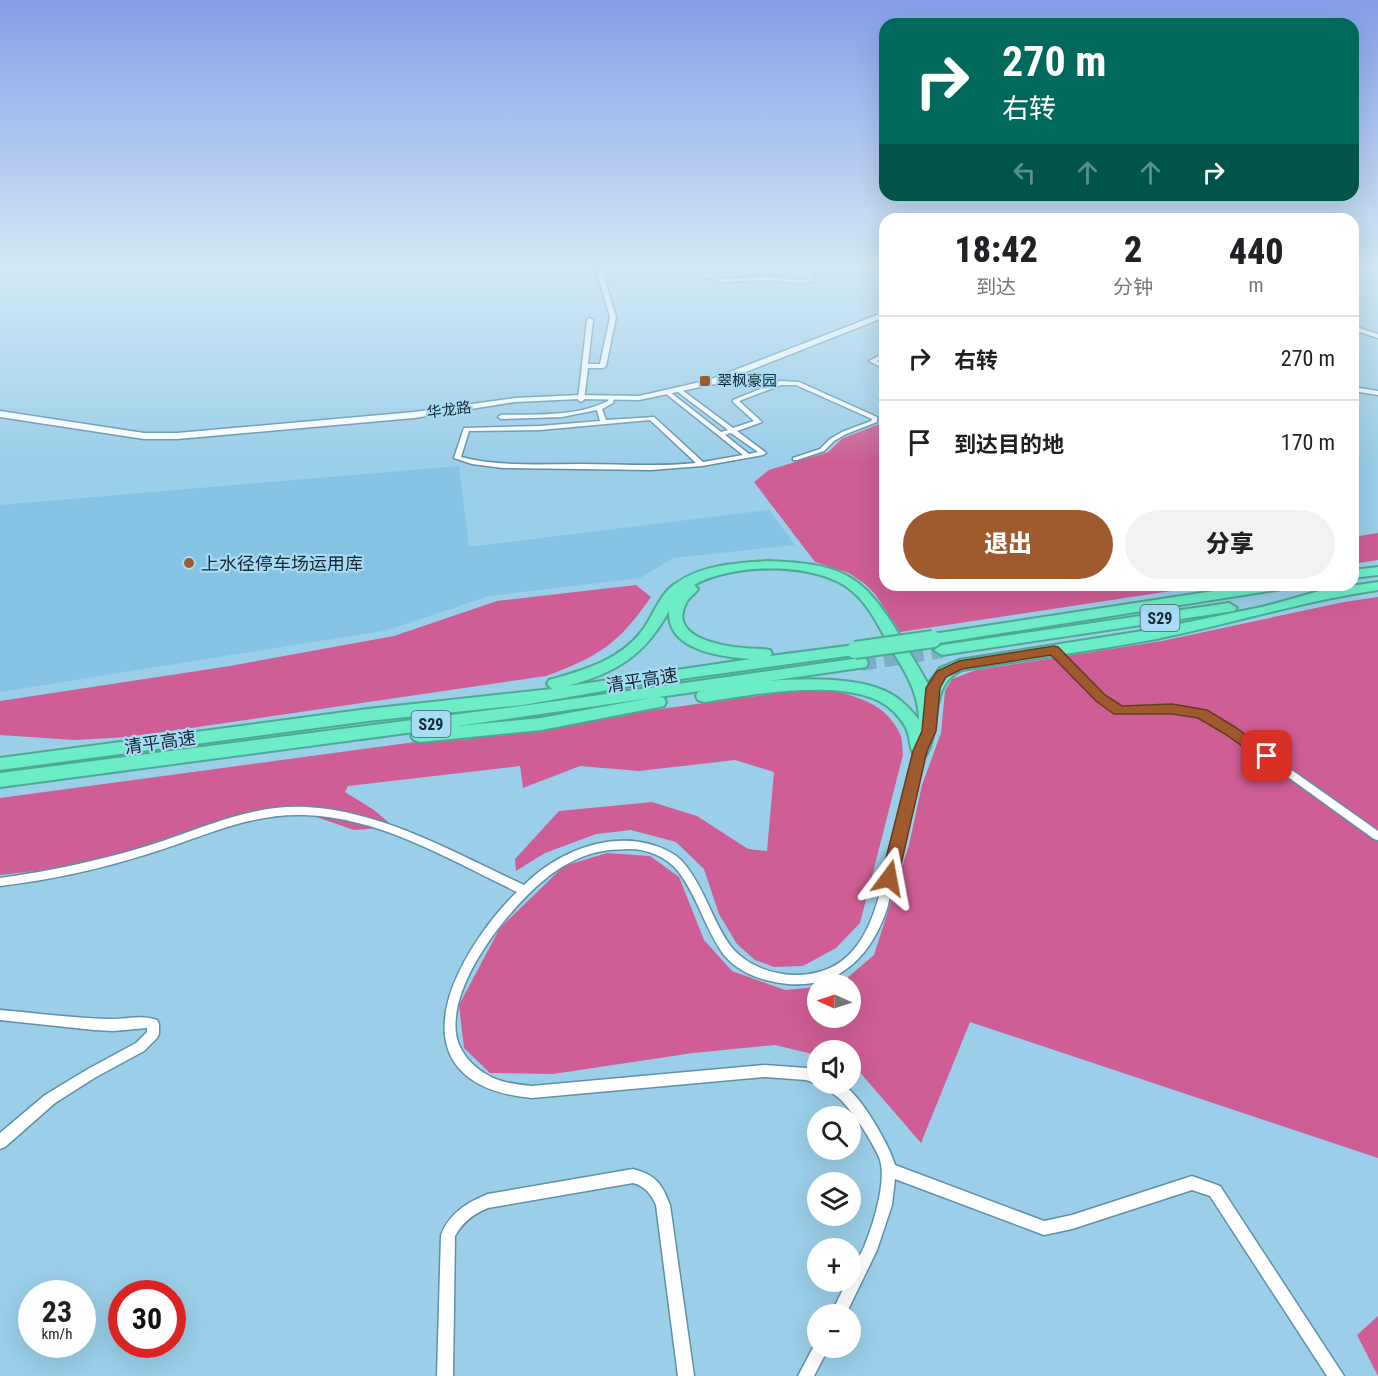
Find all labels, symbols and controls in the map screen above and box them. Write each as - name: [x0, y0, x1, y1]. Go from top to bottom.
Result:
- text: 270 m: [1002, 37, 1107, 86]
- icon: right: [903, 42, 981, 120]
- text: 右转: [1002, 93, 1056, 125]
- icon: left: [1008, 156, 1041, 189]
- icon: ahead: [1071, 156, 1104, 189]
- icon: ahead: [1134, 156, 1167, 189]
- icon: right: [1197, 156, 1230, 189]
- text: 18:42: [954, 229, 1038, 271]
- text: 2: [1124, 229, 1142, 271]
- text: 440: [1229, 231, 1284, 273]
- text: m: [1249, 273, 1264, 297]
- text: 到达: [976, 275, 1016, 299]
- text: 分钟: [1113, 275, 1153, 299]
- icon: right: [903, 342, 936, 375]
- text: 270 m: [1281, 346, 1335, 371]
- text: 右转: [954, 348, 998, 373]
- place label: 翠枫豪园: [717, 372, 777, 390]
- marker: 翠枫豪园: [698, 374, 712, 388]
- street label: 华龙路: [425, 398, 473, 422]
- icon: arrive: [903, 426, 936, 459]
- text: 170 m: [1281, 430, 1335, 455]
- text: 到达目的地: [954, 432, 1064, 457]
- button: 退出: [903, 510, 1113, 579]
- button: 分享: [1125, 510, 1335, 579]
- place label: 上水径停车场运用库: [201, 553, 363, 574]
- marker: 上水径停车场运用库: [182, 556, 196, 570]
- road number: S29: [1140, 605, 1180, 631]
- street label: 清平高速: [605, 664, 679, 696]
- road number: S29: [412, 711, 450, 737]
- street label: 清平高速: [123, 727, 197, 757]
- pin: [1241, 730, 1292, 781]
- icon: arrive: [1250, 739, 1283, 772]
- position arrow: [857, 846, 921, 910]
- north arrow: [807, 974, 861, 1028]
- map controls: [807, 974, 861, 1358]
- button: sound: [807, 1040, 861, 1094]
- button: search: [807, 1106, 861, 1160]
- button: layers: [807, 1172, 861, 1226]
- button: +: [807, 1238, 861, 1292]
- speed limit sign: 30: [108, 1280, 186, 1358]
- text: 23: [42, 1294, 72, 1329]
- button: −: [807, 1304, 861, 1358]
- text: km/h: [42, 1325, 72, 1343]

